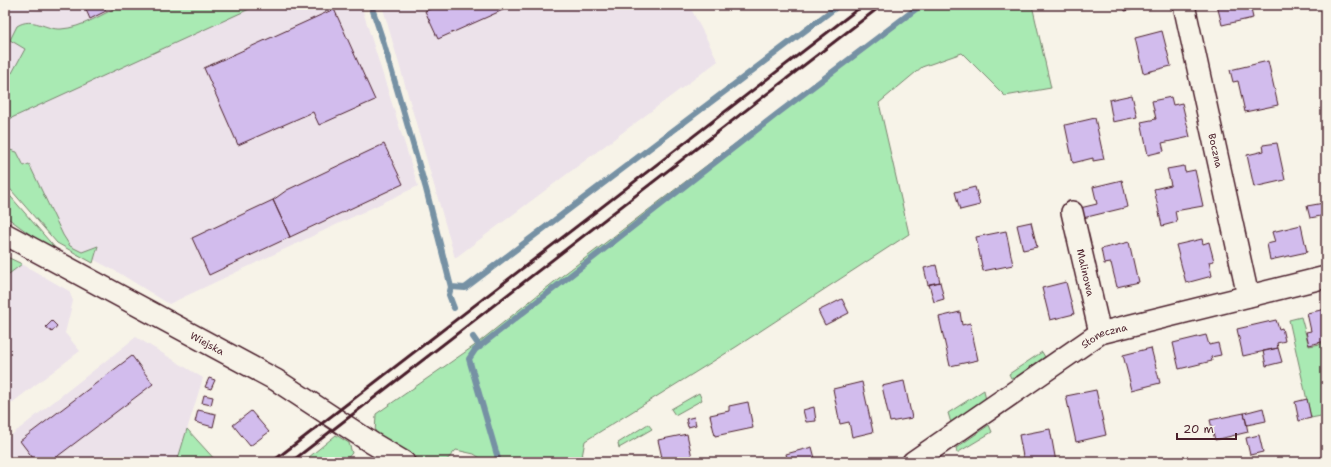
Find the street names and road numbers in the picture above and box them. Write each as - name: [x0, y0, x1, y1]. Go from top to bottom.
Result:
- street label: Boczna: [1206, 132, 1226, 170]
- street label: Malinowa: [1074, 247, 1098, 298]
- street label: Słoneczna: [1078, 320, 1129, 351]
- street label: Wiejska: [188, 329, 227, 358]

